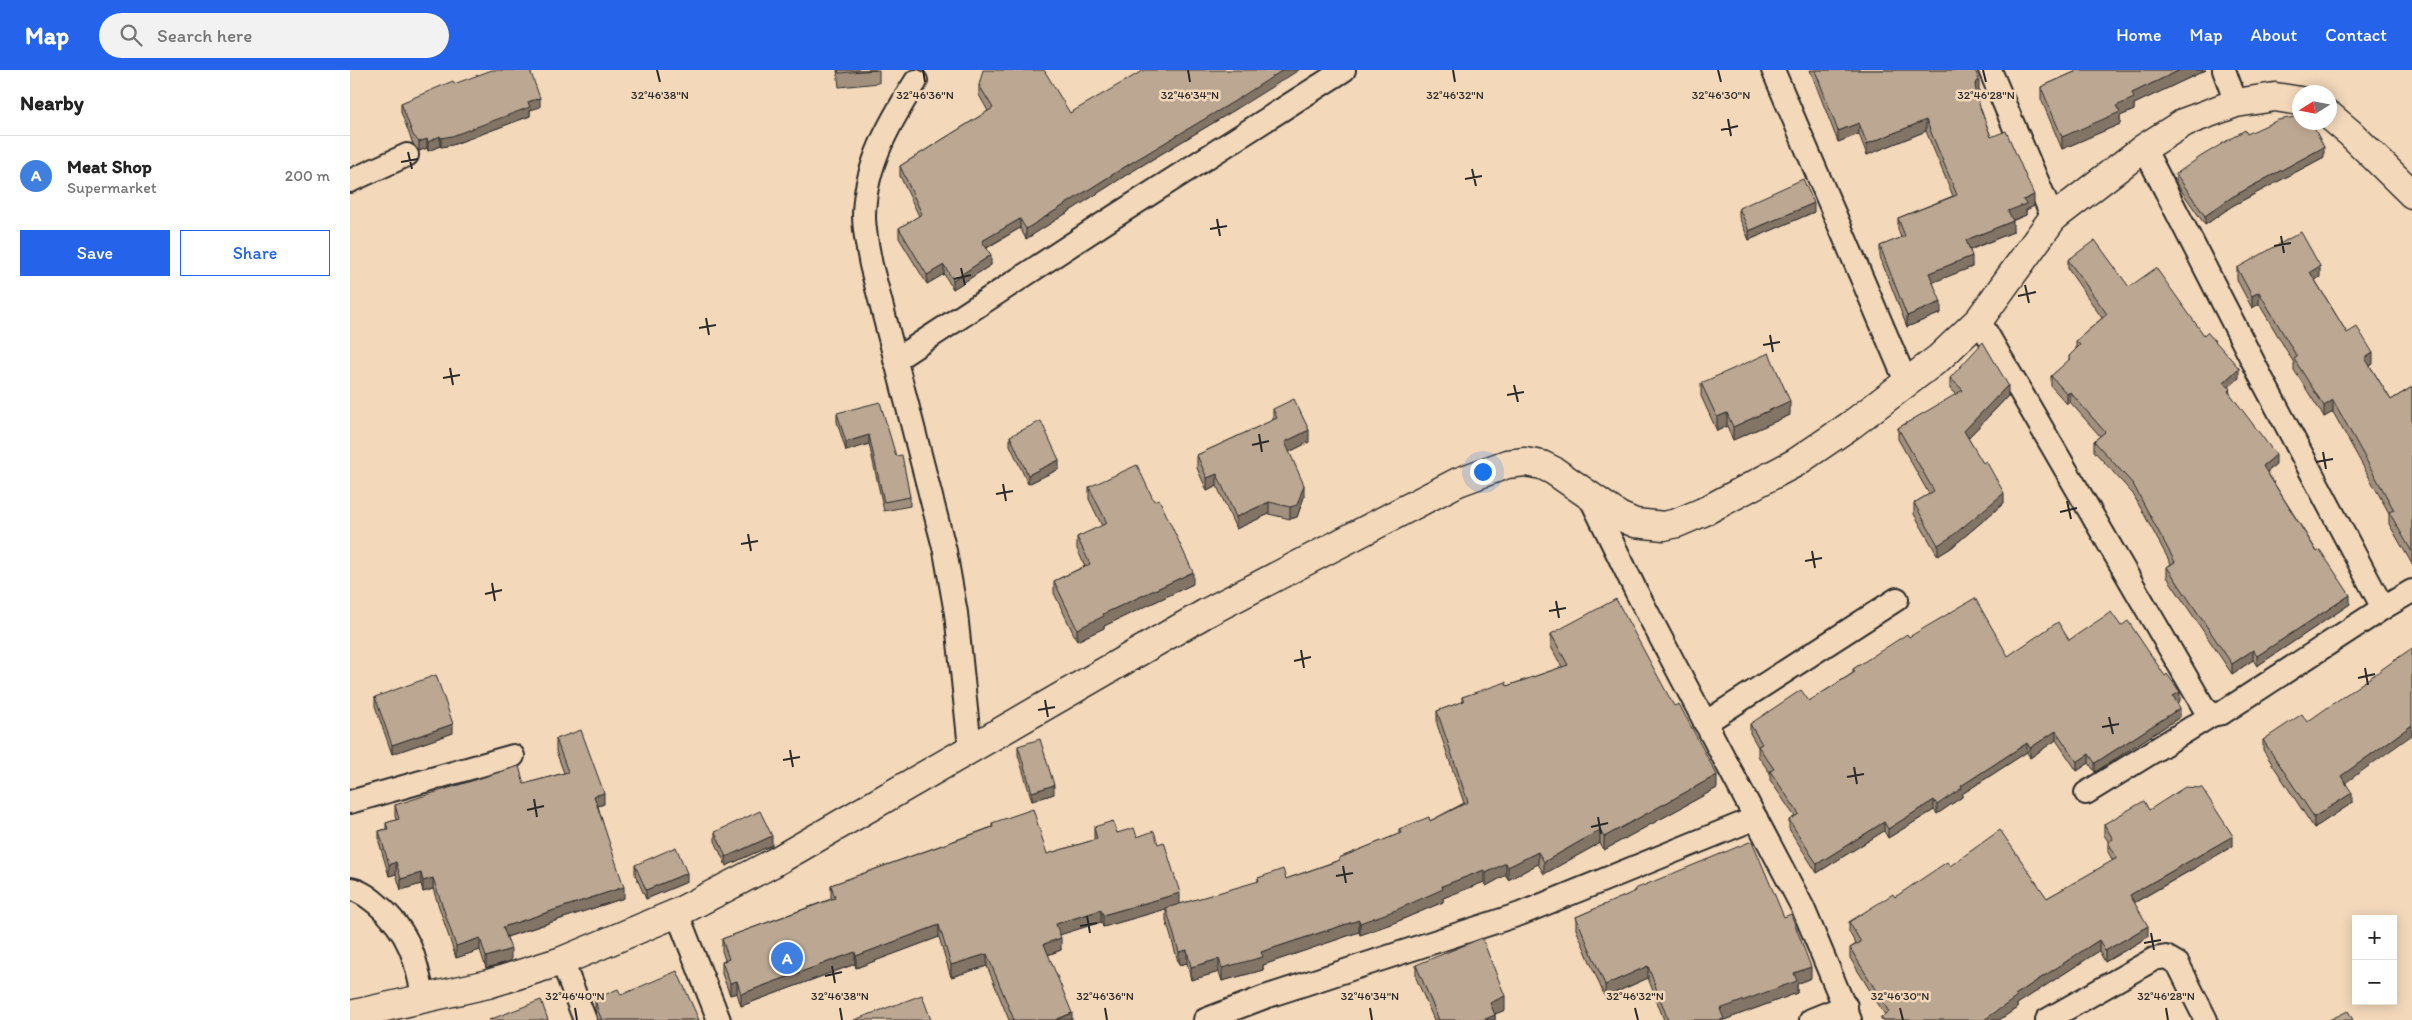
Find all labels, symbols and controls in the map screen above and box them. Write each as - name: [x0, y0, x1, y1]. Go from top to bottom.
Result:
- search box: [99, 13, 449, 58]
- text: Map: [25, 21, 69, 50]
- icon: search: [117, 21, 145, 49]
- text: Search here: [157, 24, 252, 47]
- text: Home: [2116, 24, 2162, 46]
- text: Map: [2190, 24, 2223, 46]
- text: About: [2251, 24, 2297, 46]
- text: Contact: [2325, 24, 2387, 46]
- north arrow: [2292, 85, 2337, 130]
- text: 32°46'38"N: [631, 88, 689, 102]
- text: 32°46'36"N: [896, 88, 954, 102]
- text: 32°46'34"N: [1161, 88, 1219, 102]
- text: 32°46'32"N: [1426, 88, 1484, 102]
- text: 32°46'30"N: [1692, 88, 1750, 102]
- text: 32°46'28"N: [1957, 88, 2015, 102]
- text: Nearby: [20, 90, 84, 115]
- text: Meat Shop: [67, 155, 152, 178]
- text: A: [31, 166, 41, 185]
- text: 200 m: [285, 166, 330, 185]
- text: Supermarket: [67, 178, 157, 197]
- button: Save: [20, 230, 170, 276]
- button: Share: [180, 230, 330, 276]
- your location: [1470, 459, 1496, 485]
- map controls: [2352, 915, 2397, 1005]
- button: +: [2352, 915, 2397, 960]
- pin: A: [771, 939, 803, 977]
- button: −: [2352, 960, 2397, 1005]
- text: 32°46'40"N: [545, 989, 605, 1003]
- text: 32°46'38"N: [811, 989, 869, 1003]
- text: 32°46'36"N: [1076, 989, 1134, 1003]
- text: 32°46'34"N: [1341, 989, 1399, 1003]
- text: 32°46'32"N: [1606, 989, 1664, 1003]
- text: 32°46'30"N: [1871, 989, 1929, 1003]
- text: 32°46'28"N: [2137, 989, 2195, 1003]

